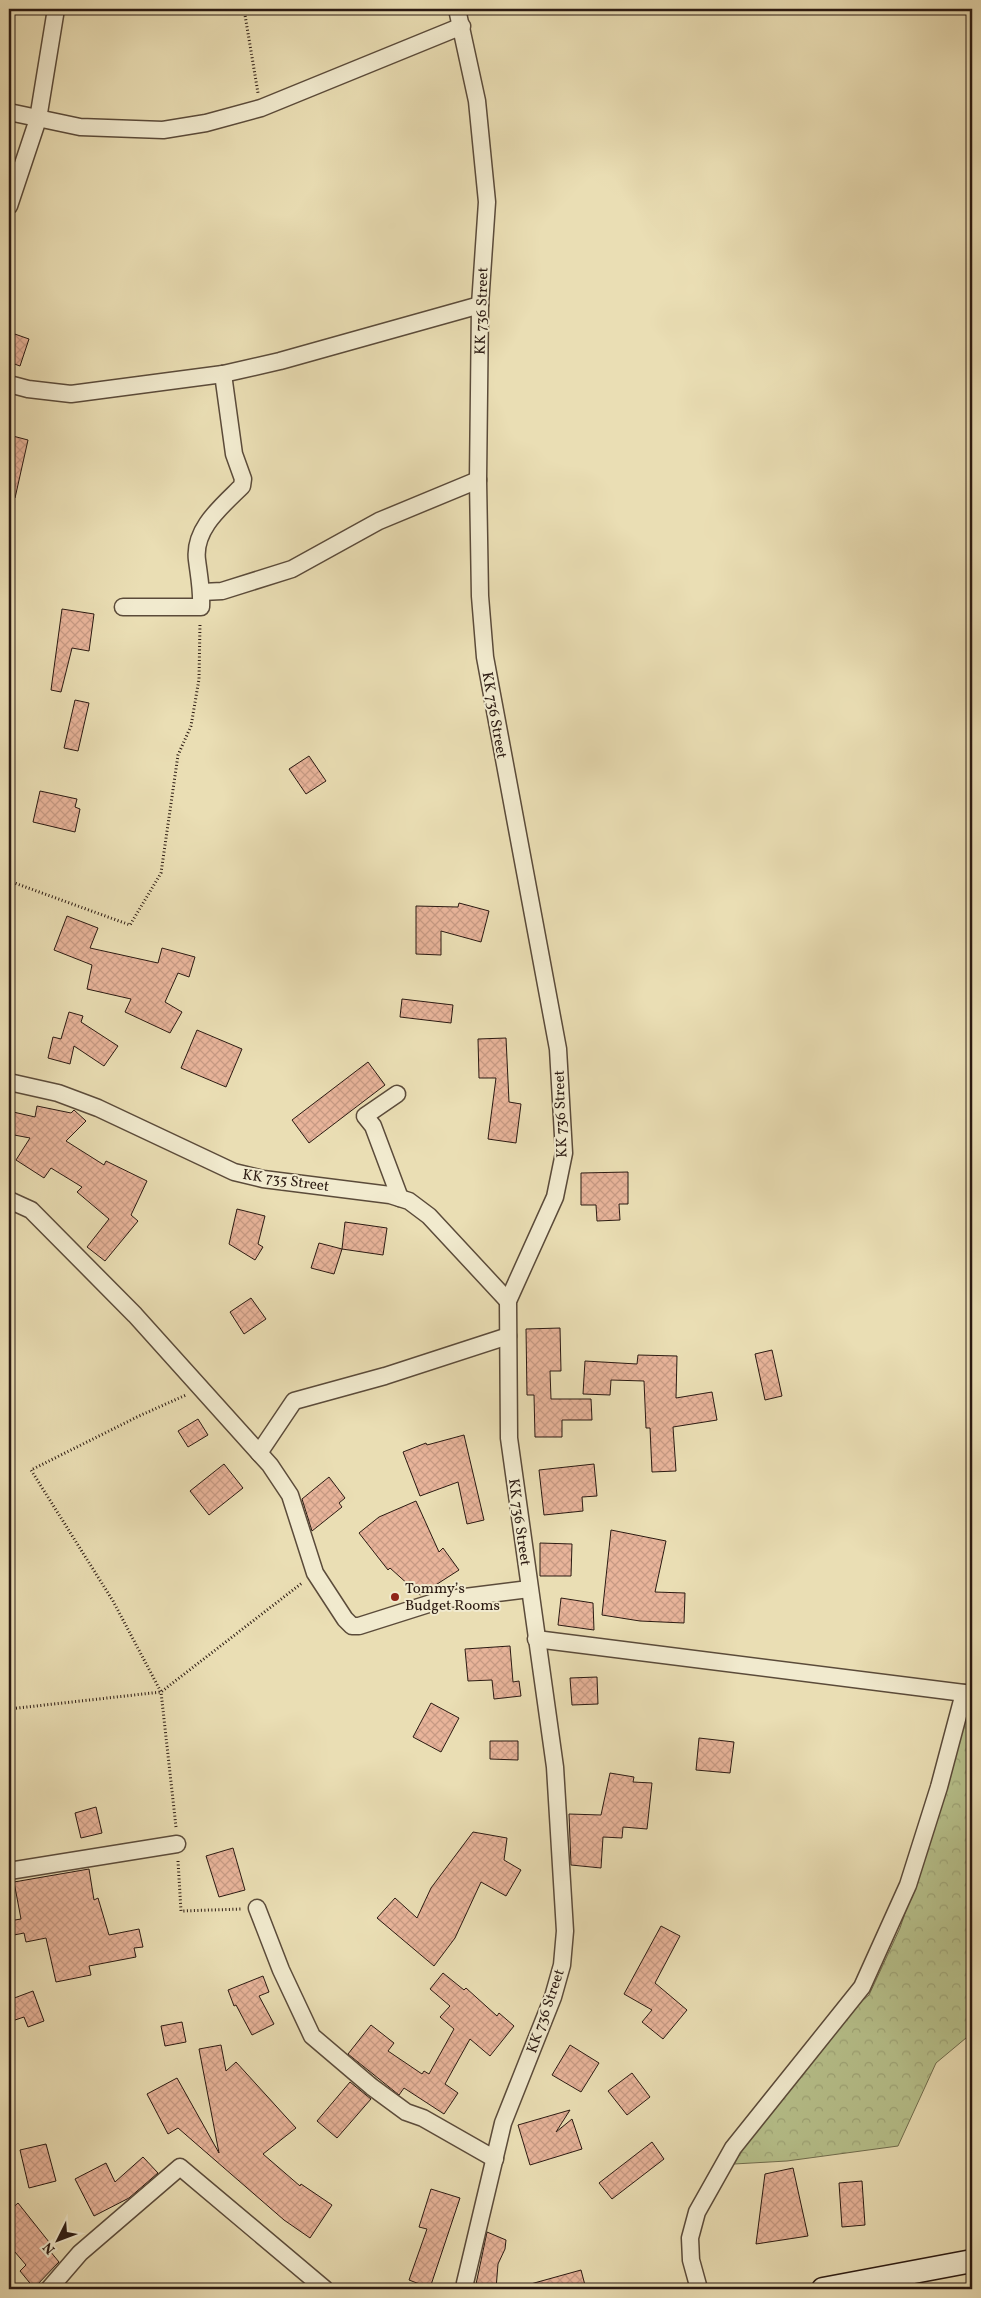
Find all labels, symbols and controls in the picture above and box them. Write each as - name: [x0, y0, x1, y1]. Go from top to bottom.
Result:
- street label: KK 736 Street: [470, 267, 495, 355]
- street label: KK 736 Street: [476, 670, 511, 760]
- street label: KK 736 Street: [549, 1070, 574, 1158]
- street label: KK 735 Street: [241, 1165, 331, 1198]
- street label: KK 736 Street: [502, 1477, 535, 1567]
- place label: Tommy’s Budget Rooms: [405, 1579, 500, 1617]
- marker: Tommy’s Budget Rooms: [389, 1591, 401, 1603]
- street label: KK 736 Street: [522, 1967, 571, 2056]
- north arrow: [32, 2216, 82, 2266]
- text: N: [39, 2238, 60, 2258]

